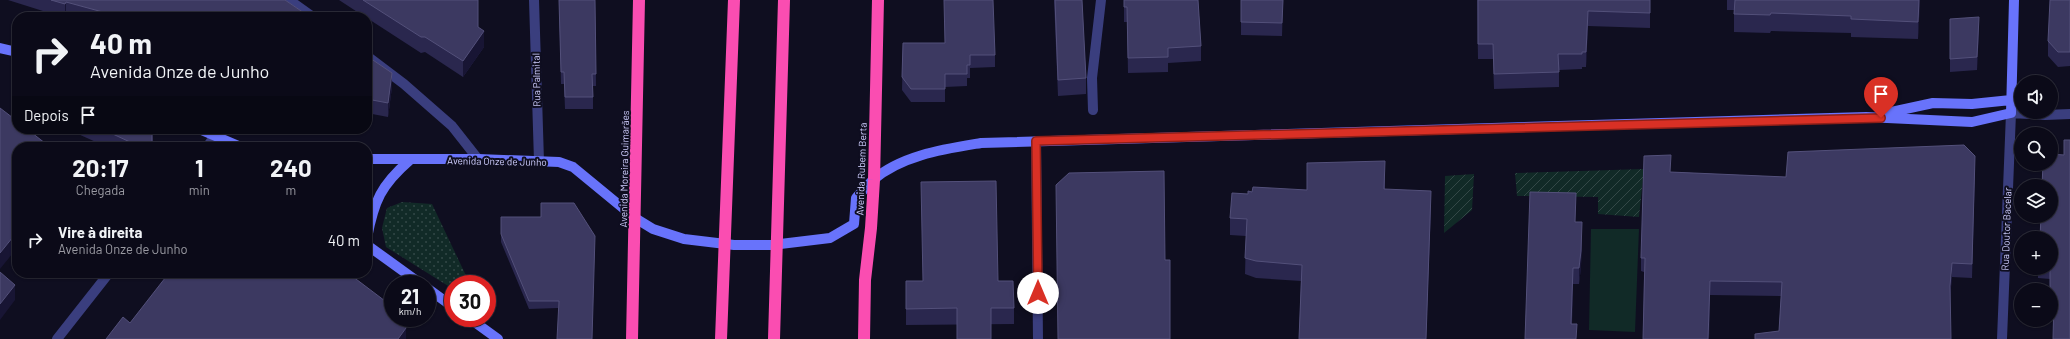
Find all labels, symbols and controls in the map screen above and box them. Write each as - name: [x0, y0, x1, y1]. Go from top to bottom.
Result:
- text: 40 m: [90, 26, 152, 60]
- icon: right: [24, 28, 76, 80]
- street label: Rua Palmital: [530, 53, 542, 107]
- text: Avenida Onze de Junho: [90, 60, 269, 82]
- map controls: [2014, 75, 2058, 327]
- button: sound: [2014, 75, 2058, 119]
- pin: [1864, 77, 1898, 118]
- icon: arrive: [1870, 83, 1892, 105]
- icon: arrive: [77, 104, 99, 126]
- text: Depois: [24, 106, 69, 124]
- street label: Avenida Moreira Guimarães: [617, 110, 631, 228]
- street label: Avenida Rubem Berta: [853, 122, 869, 216]
- button: search: [2014, 127, 2058, 171]
- text: 20:17: [72, 153, 129, 182]
- text: 1: [195, 153, 204, 182]
- text: 240: [270, 153, 312, 182]
- street label: Avenida Onze de Junho: [447, 154, 547, 168]
- button: layers: [2014, 179, 2058, 223]
- text: Chegada: [76, 182, 125, 198]
- text: min: [189, 182, 210, 198]
- text: m: [286, 182, 296, 198]
- street label: Rua Doutor Bacelar: [1999, 187, 2013, 271]
- text: Vire à direita: [58, 223, 142, 241]
- icon: right: [24, 229, 46, 251]
- text: 40 m: [328, 231, 360, 249]
- button: +: [2014, 231, 2058, 275]
- text: Avenida Onze de Junho: [58, 241, 188, 257]
- position arrow: [1017, 272, 1059, 314]
- speed limit sign: 30: [444, 275, 496, 327]
- button: −: [2014, 283, 2058, 327]
- text: 21: [401, 284, 419, 308]
- text: km/h: [399, 305, 421, 317]

